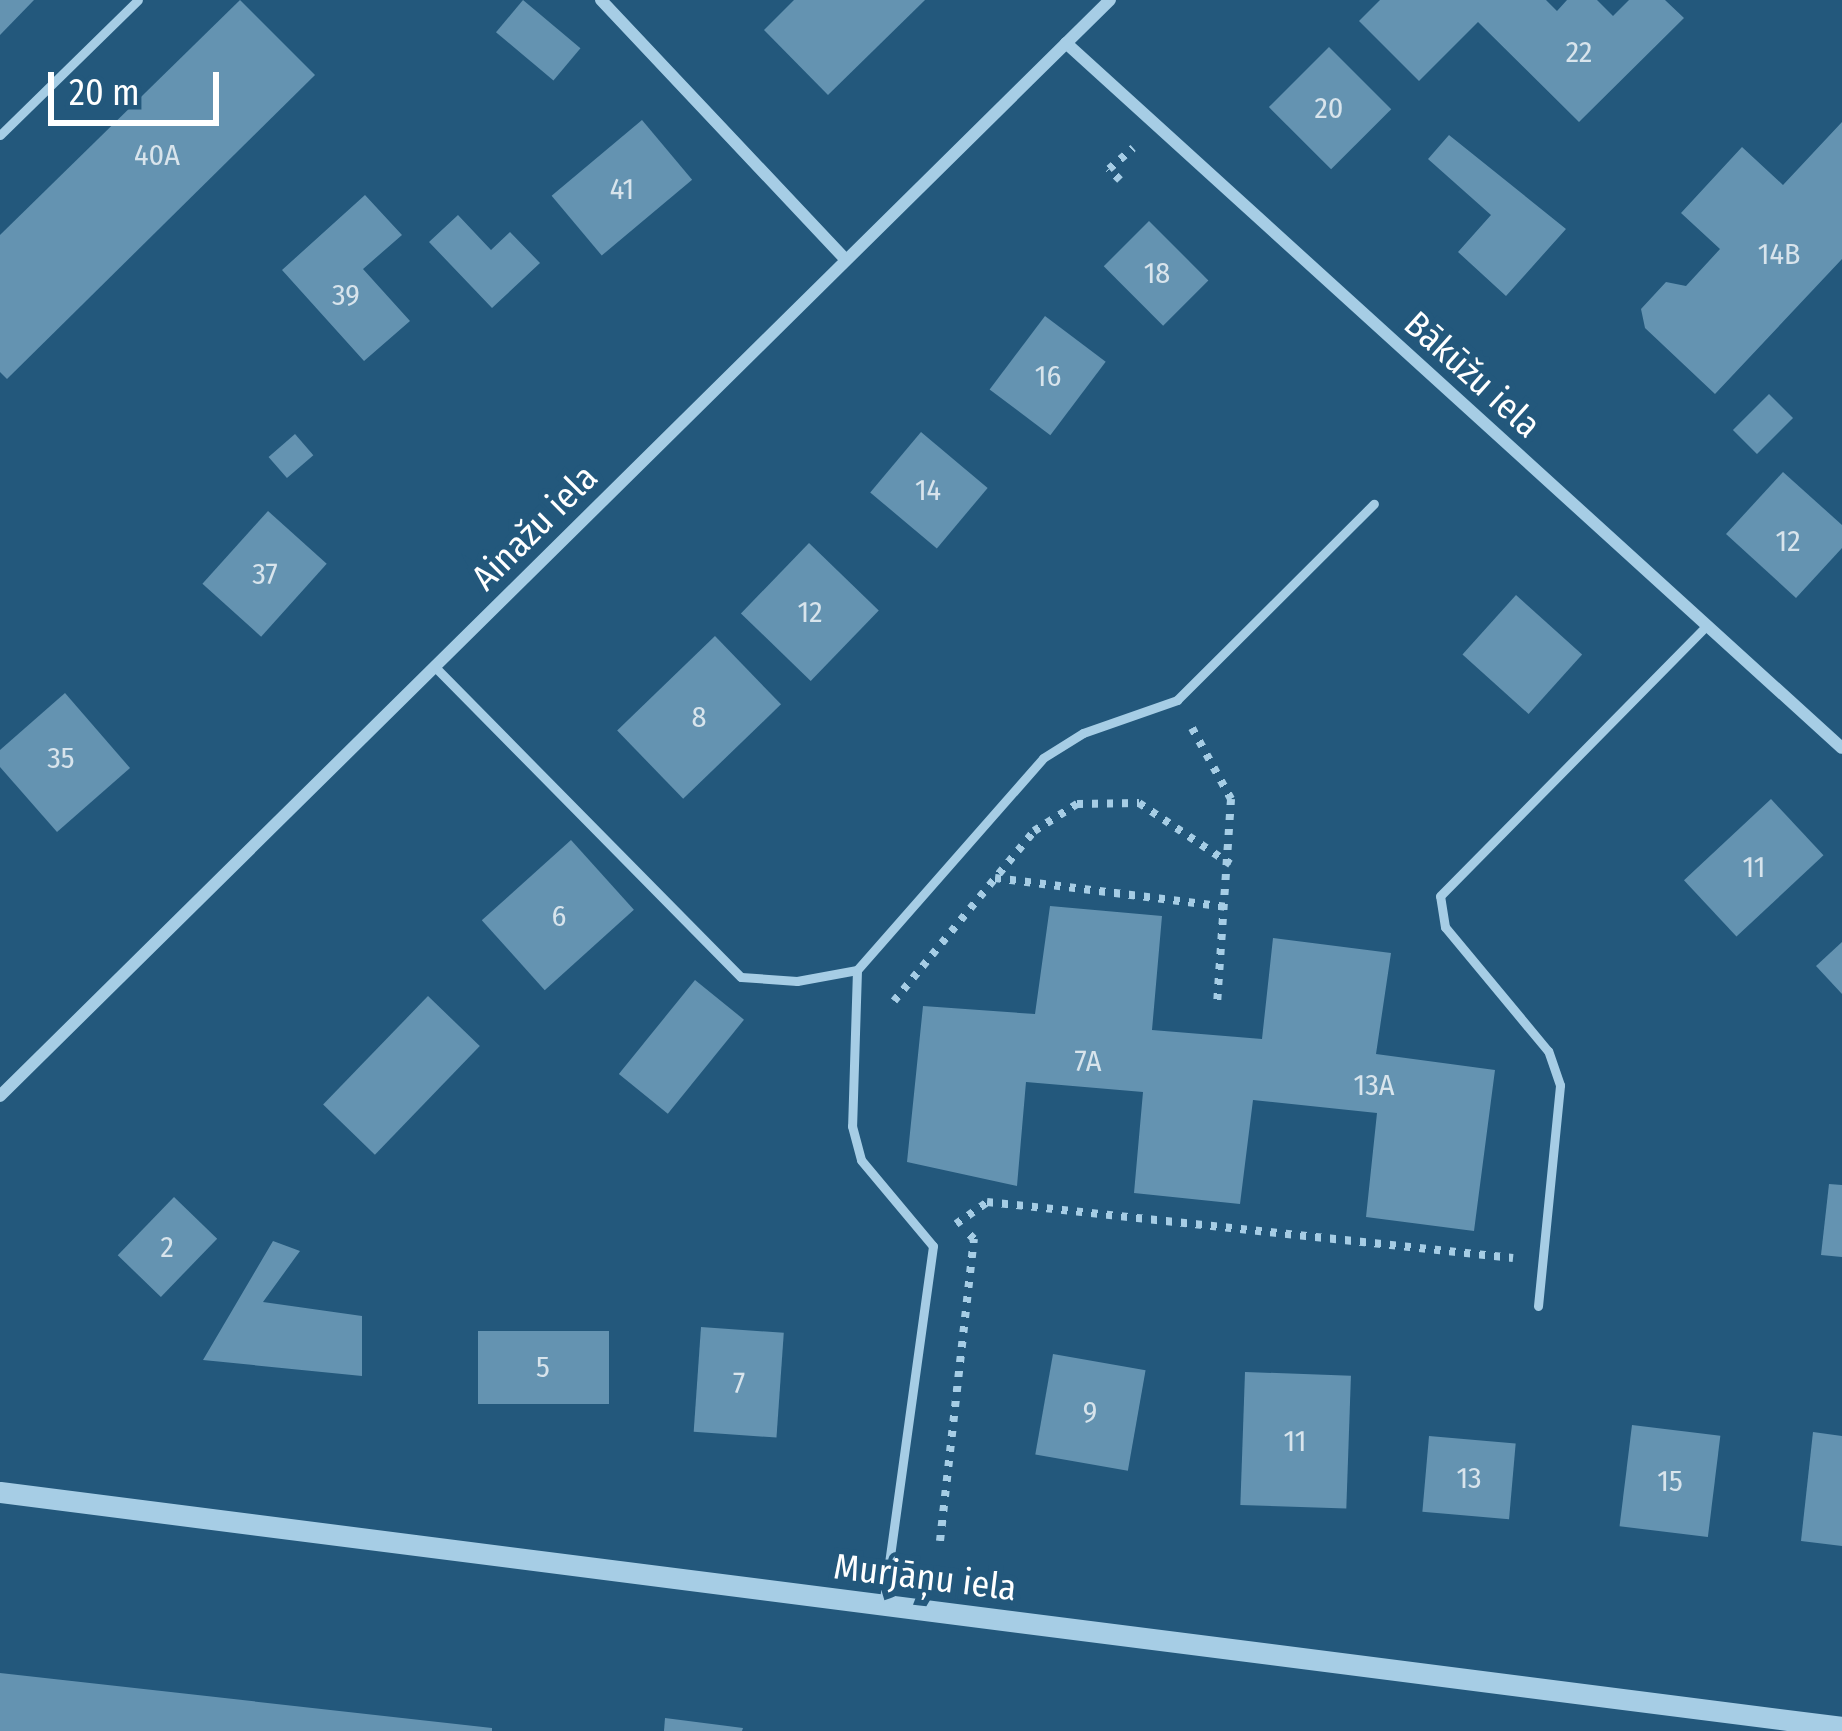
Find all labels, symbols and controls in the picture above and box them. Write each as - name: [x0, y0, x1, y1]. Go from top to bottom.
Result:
- house number: 22: [1566, 34, 1592, 70]
- scale bar: [54, 48, 225, 122]
- text: 20 m: [69, 71, 140, 115]
- house number: 20: [1315, 90, 1343, 126]
- house number: 40A: [134, 137, 180, 173]
- house number: 41: [610, 171, 634, 207]
- house number: 14B: [1758, 236, 1800, 272]
- house number: 18: [1144, 255, 1170, 291]
- house number: 39: [332, 277, 360, 313]
- street label: Bākūžu iela: [1395, 303, 1549, 447]
- house number: 16: [1035, 358, 1061, 394]
- street label: Ainažu iela: [463, 456, 607, 600]
- house number: 14: [915, 472, 941, 508]
- house number: 12: [1776, 523, 1800, 559]
- house number: 37: [252, 556, 278, 592]
- house number: 12: [798, 594, 822, 630]
- house number: 8: [692, 699, 706, 735]
- house number: 35: [47, 740, 75, 776]
- house number: 11: [1743, 849, 1765, 885]
- house number: 6: [552, 898, 566, 934]
- house number: 7A: [1074, 1043, 1102, 1079]
- house number: 13A: [1353, 1067, 1395, 1103]
- house number: 2: [160, 1229, 174, 1265]
- house number: 5: [536, 1349, 550, 1385]
- house number: 7: [733, 1365, 745, 1401]
- house number: 9: [1083, 1394, 1097, 1430]
- house number: 11: [1284, 1423, 1306, 1459]
- house number: 13: [1456, 1460, 1482, 1496]
- house number: 15: [1657, 1463, 1683, 1499]
- street label: Murjāņu iela: [831, 1545, 1019, 1611]

